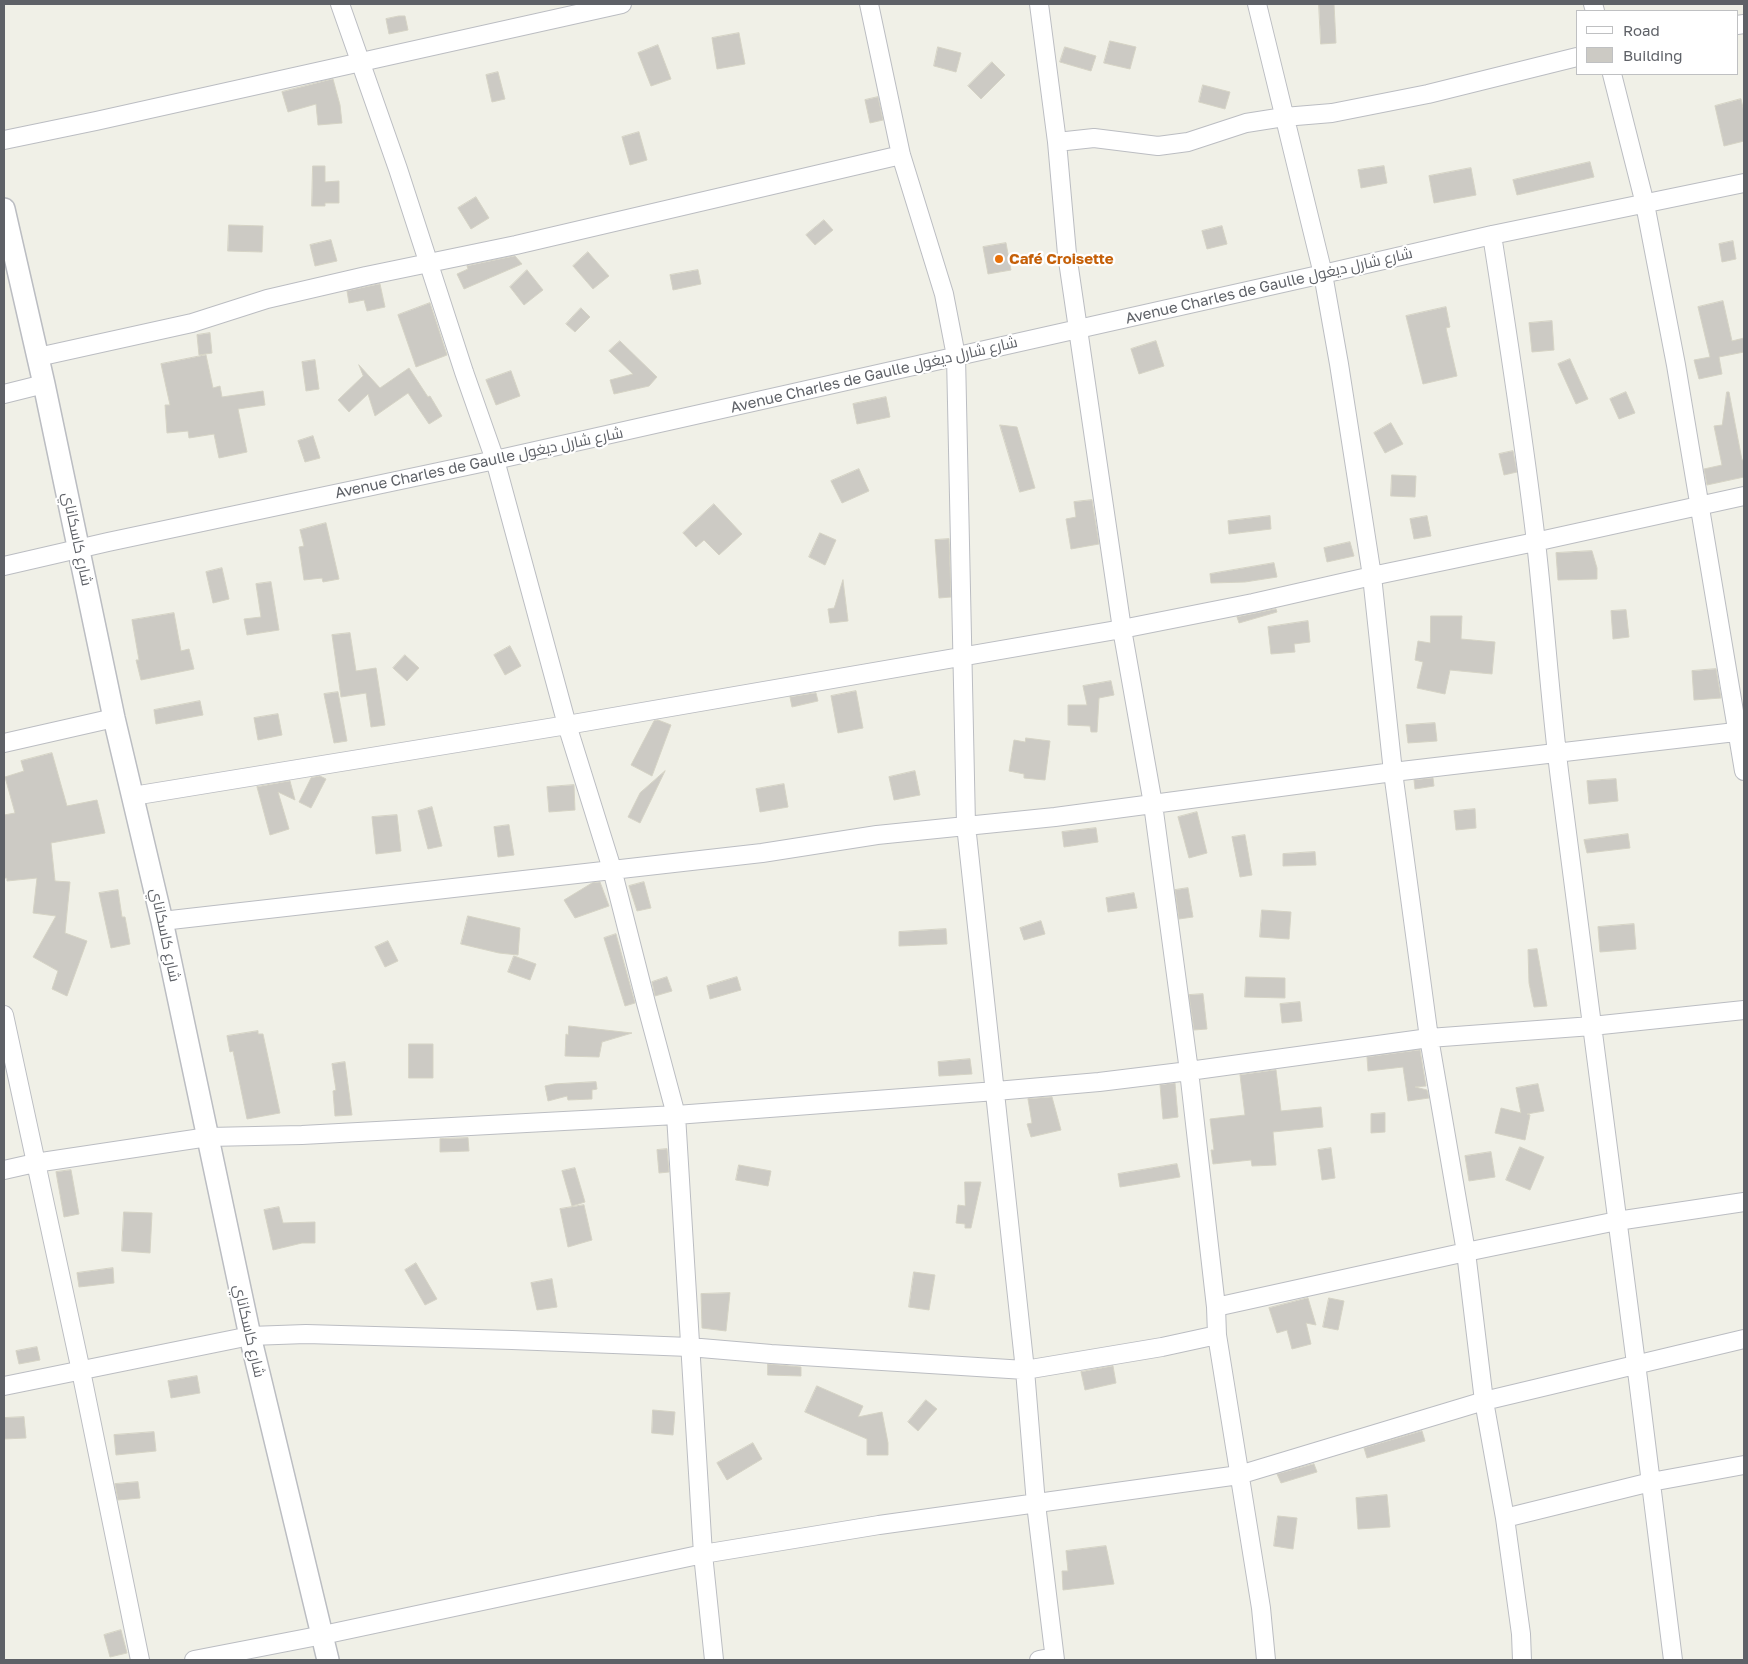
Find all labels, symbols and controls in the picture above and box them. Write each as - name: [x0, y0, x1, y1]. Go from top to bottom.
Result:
- legend: [1576, 10, 1738, 75]
- text: Road: [1623, 21, 1660, 39]
- text: Building: [1623, 46, 1683, 64]
- street label: Avenue Charles de Gaulle شارع شارل ديغول: [1124, 244, 1414, 328]
- place label: Café Croisette: [1009, 250, 1114, 268]
- marker: Café Croisette: [993, 253, 1005, 265]
- street label: Avenue Charles de Gaulle شارع شارل ديغول: [729, 333, 1019, 417]
- street label: Avenue Charles de Gaulle شارع شارل ديغول: [333, 424, 625, 502]
- street label: شارع كاسكاناي: [58, 491, 96, 587]
- street label: شارع كاسكاناي: [146, 887, 184, 983]
- street label: شارع كاسكاناي: [230, 1283, 268, 1379]

